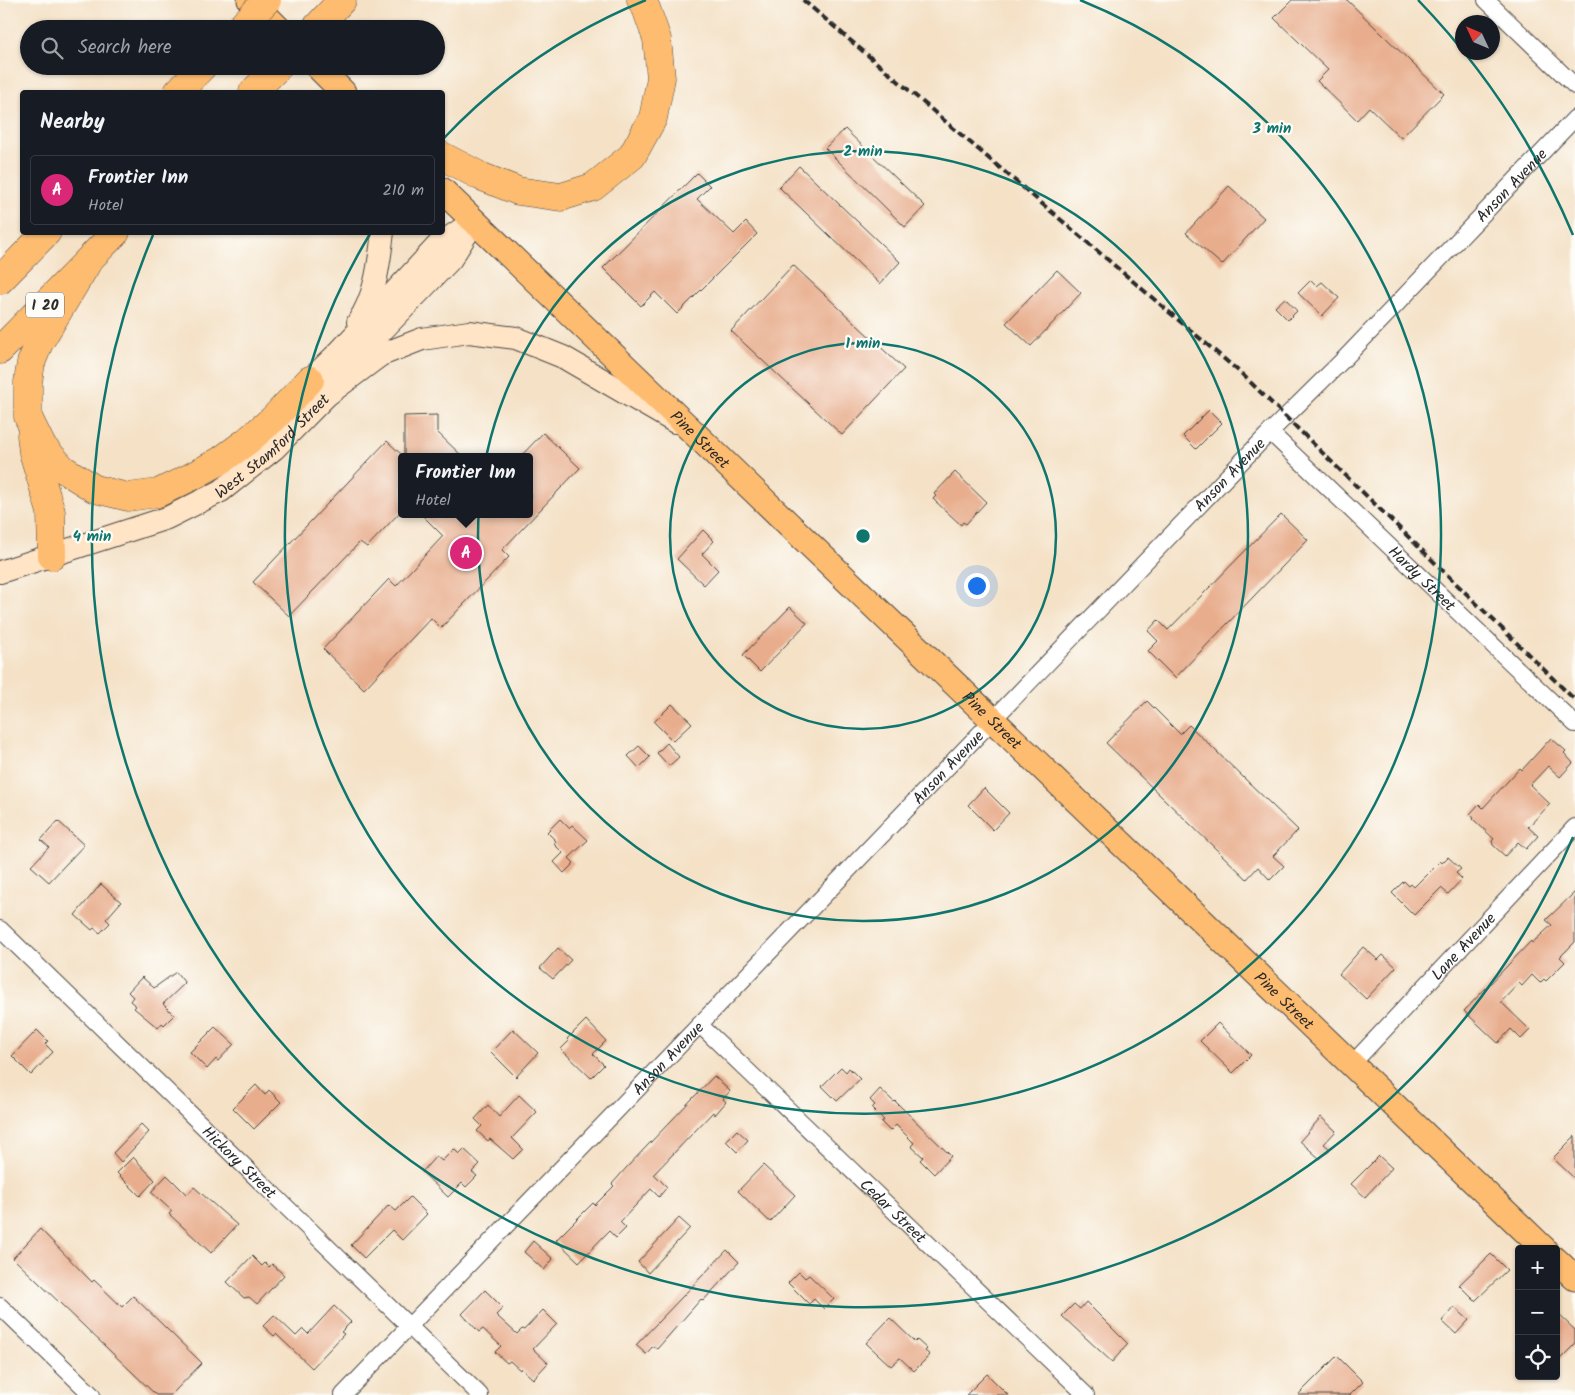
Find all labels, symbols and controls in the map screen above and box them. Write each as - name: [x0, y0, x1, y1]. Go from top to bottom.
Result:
- north arrow: [1455, 15, 1500, 60]
- search box: [20, 20, 445, 75]
- text: Search here: [78, 33, 172, 63]
- icon: search: [38, 34, 66, 62]
- text: Nearby: [40, 106, 105, 139]
- text: 3 min: [1252, 117, 1291, 141]
- text: 2 min: [843, 140, 883, 164]
- street label: Anson Avenue: [1470, 143, 1554, 229]
- text: Frontier Inn: [88, 163, 188, 193]
- text: A: [52, 178, 62, 203]
- text: 210 m: [383, 178, 424, 203]
- text: Hotel: [88, 193, 123, 218]
- road number: I 20: [26, 292, 64, 318]
- text: 1 min: [846, 332, 880, 356]
- street label: West Stamford Street: [210, 388, 337, 506]
- street label: Pine Street: [664, 405, 736, 476]
- street label: Anson Avenue: [1189, 433, 1272, 518]
- popup: [398, 453, 533, 518]
- text: Frontier Inn: [415, 458, 516, 488]
- text: Hotel: [415, 488, 451, 513]
- text: 4 min: [73, 525, 111, 549]
- centre of rings: [854, 527, 872, 545]
- pin: A: [450, 534, 482, 572]
- street label: Hardy Street: [1382, 540, 1462, 618]
- your location: [964, 573, 990, 599]
- street label: Pine Street: [956, 686, 1028, 757]
- street label: Anson Avenue: [907, 725, 991, 810]
- street label: Lane Avenue: [1426, 907, 1503, 987]
- street label: Pine Street: [1248, 966, 1320, 1037]
- street label: Anson Avenue: [627, 1016, 710, 1102]
- street label: Hickory Street: [195, 1120, 282, 1206]
- street label: Cedar Street: [853, 1173, 932, 1250]
- map controls: [1515, 1245, 1560, 1380]
- button: +: [1515, 1245, 1560, 1290]
- button: −: [1515, 1290, 1560, 1335]
- button: locate: [1515, 1335, 1560, 1380]

